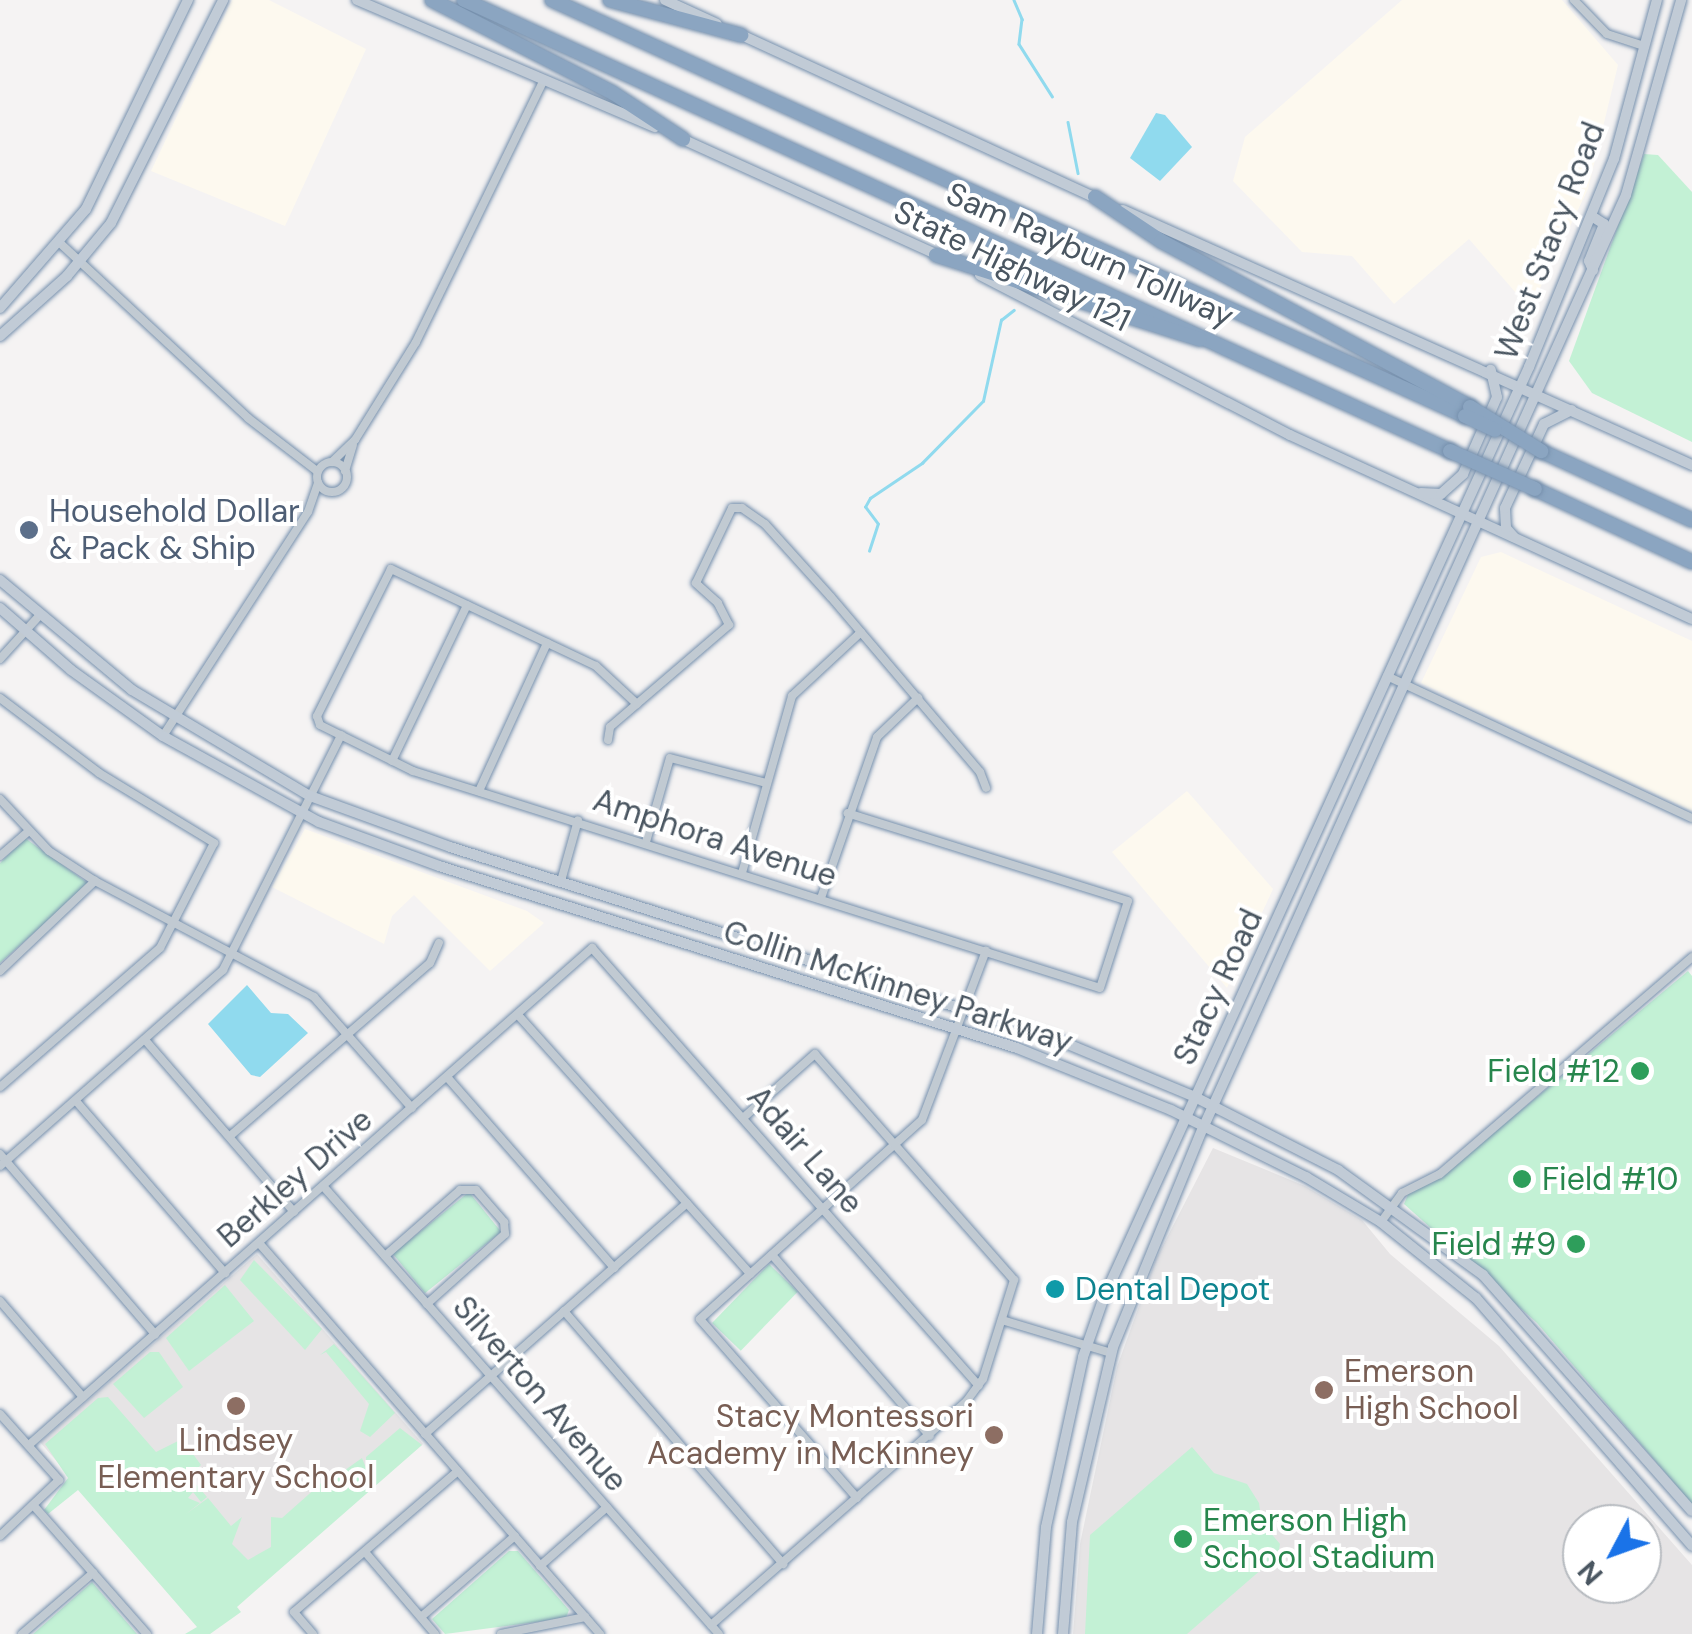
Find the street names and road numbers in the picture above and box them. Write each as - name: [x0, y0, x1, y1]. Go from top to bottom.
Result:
- street label: West Stacy Road: [1487, 117, 1613, 365]
- street label: Sam Rayburn Tollway: [940, 174, 1240, 336]
- street label: State Highway 121: [888, 192, 1136, 340]
- street label: Amphora Avenue: [588, 781, 842, 895]
- street label: Stacy Road: [1165, 903, 1271, 1071]
- street label: Collin McKinney Parkway: [719, 912, 1077, 1062]
- street label: Adair Lane: [739, 1078, 871, 1222]
- street label: Berkley Drive: [210, 1100, 380, 1256]
- street label: Silverton Avenue: [445, 1289, 635, 1499]

